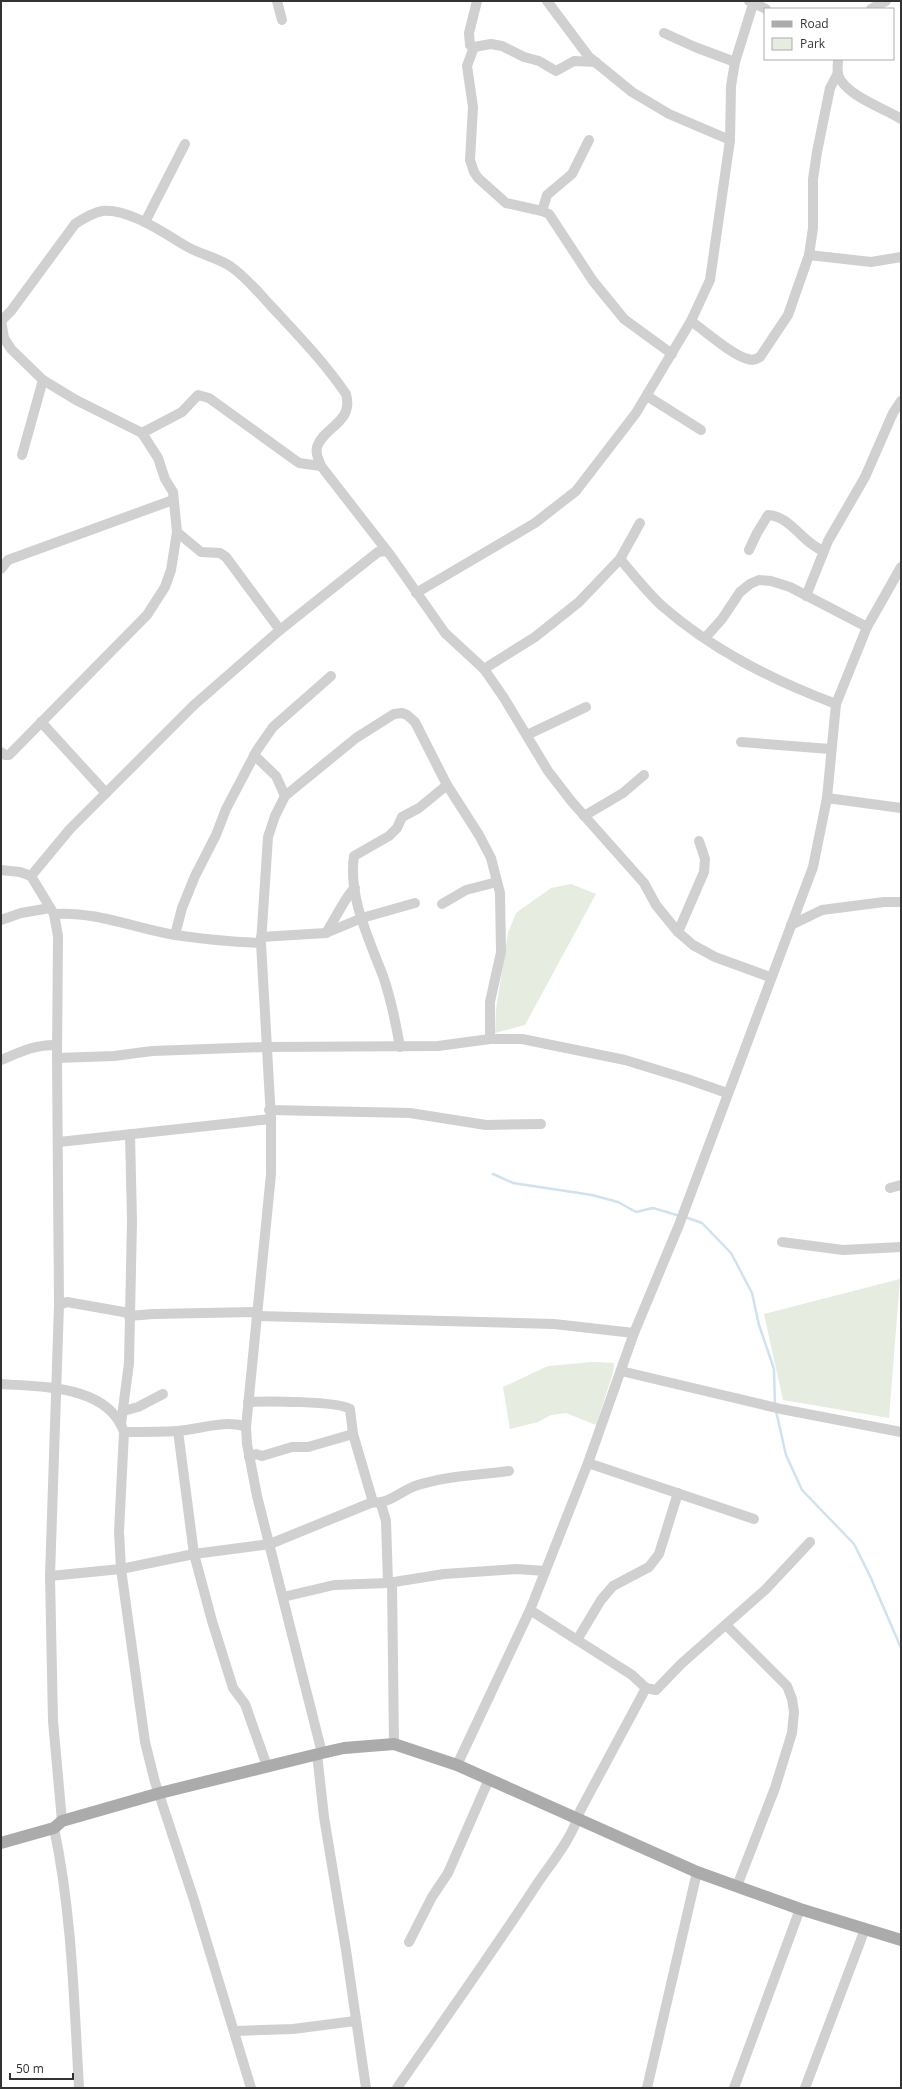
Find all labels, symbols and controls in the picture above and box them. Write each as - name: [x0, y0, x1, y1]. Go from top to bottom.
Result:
- legend: [764, 8, 894, 60]
- text: Road: [800, 15, 829, 32]
- text: Park: [800, 35, 826, 52]
- scale bar: [10, 2055, 73, 2081]
- text: 50 m: [16, 2060, 44, 2077]

